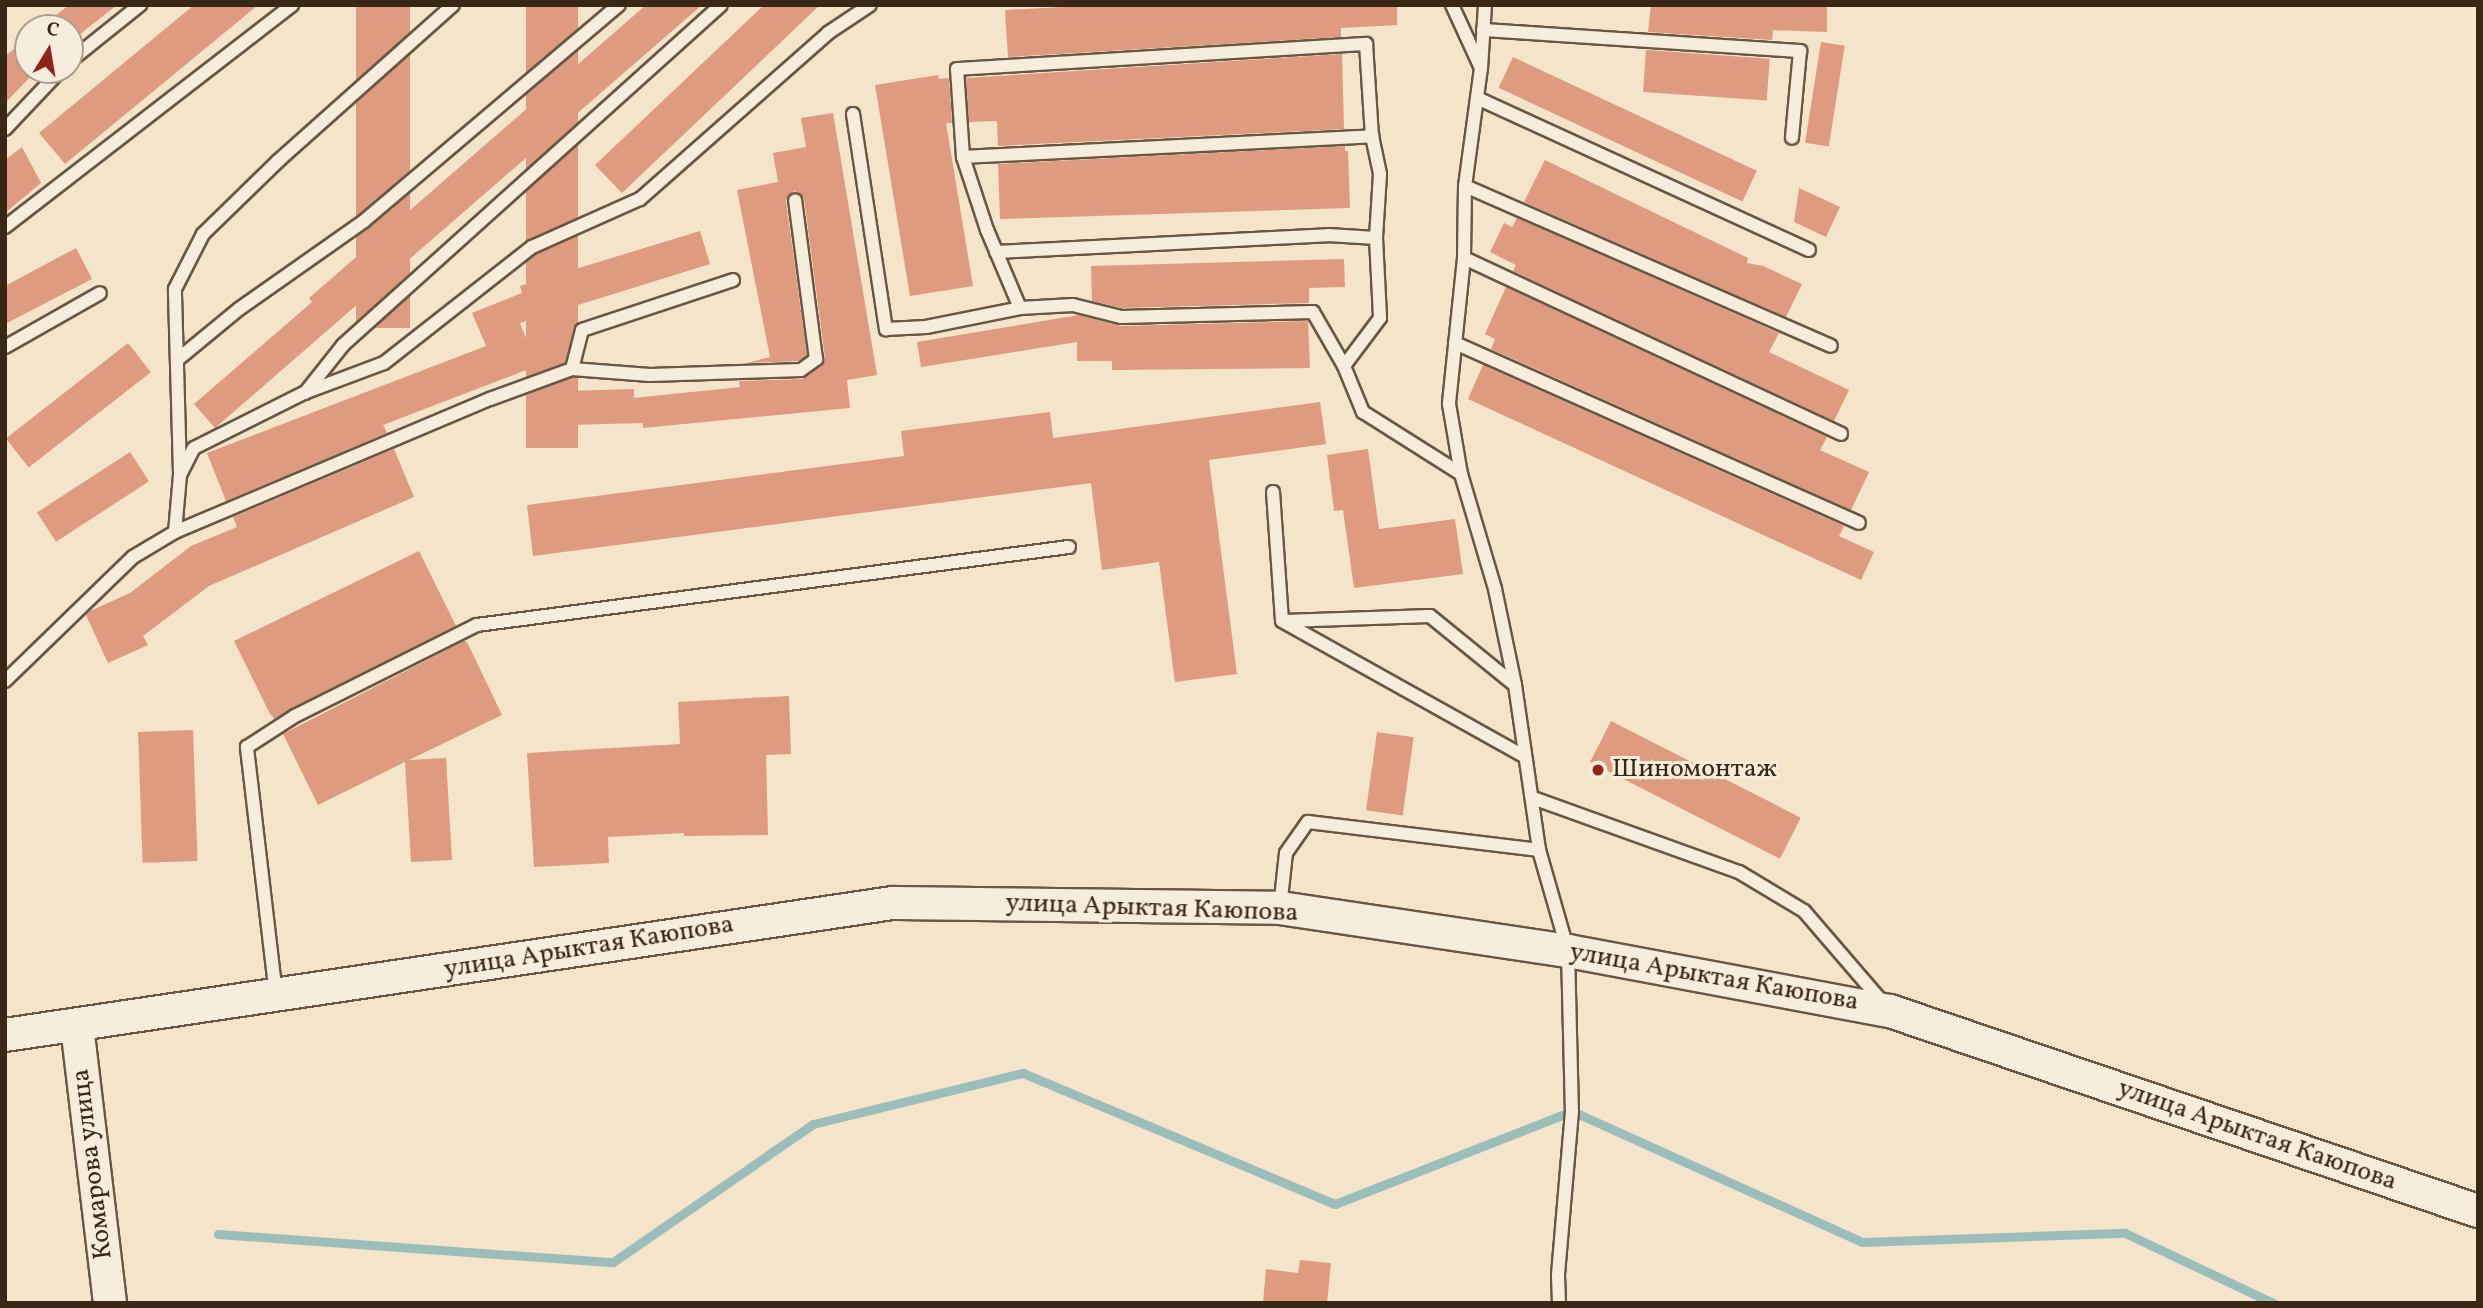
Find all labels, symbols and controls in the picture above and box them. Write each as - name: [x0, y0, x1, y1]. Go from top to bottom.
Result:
- north arrow: [14, 14, 84, 84]
- text: С: [44, 16, 61, 44]
- place label: Шиномонтаж: [1612, 754, 1777, 786]
- marker: Шиномонтаж: [1590, 762, 1606, 778]
- street label: улица Арыктая Каюпова: [1005, 888, 1299, 930]
- street label: улица Арыктая Каюпова: [442, 910, 736, 986]
- street label: улица Арыктая Каюпова: [1567, 937, 1861, 1019]
- street label: Комарова улица: [66, 1067, 120, 1261]
- street label: улица Арыктая Каюпова: [2113, 1074, 2401, 1198]

